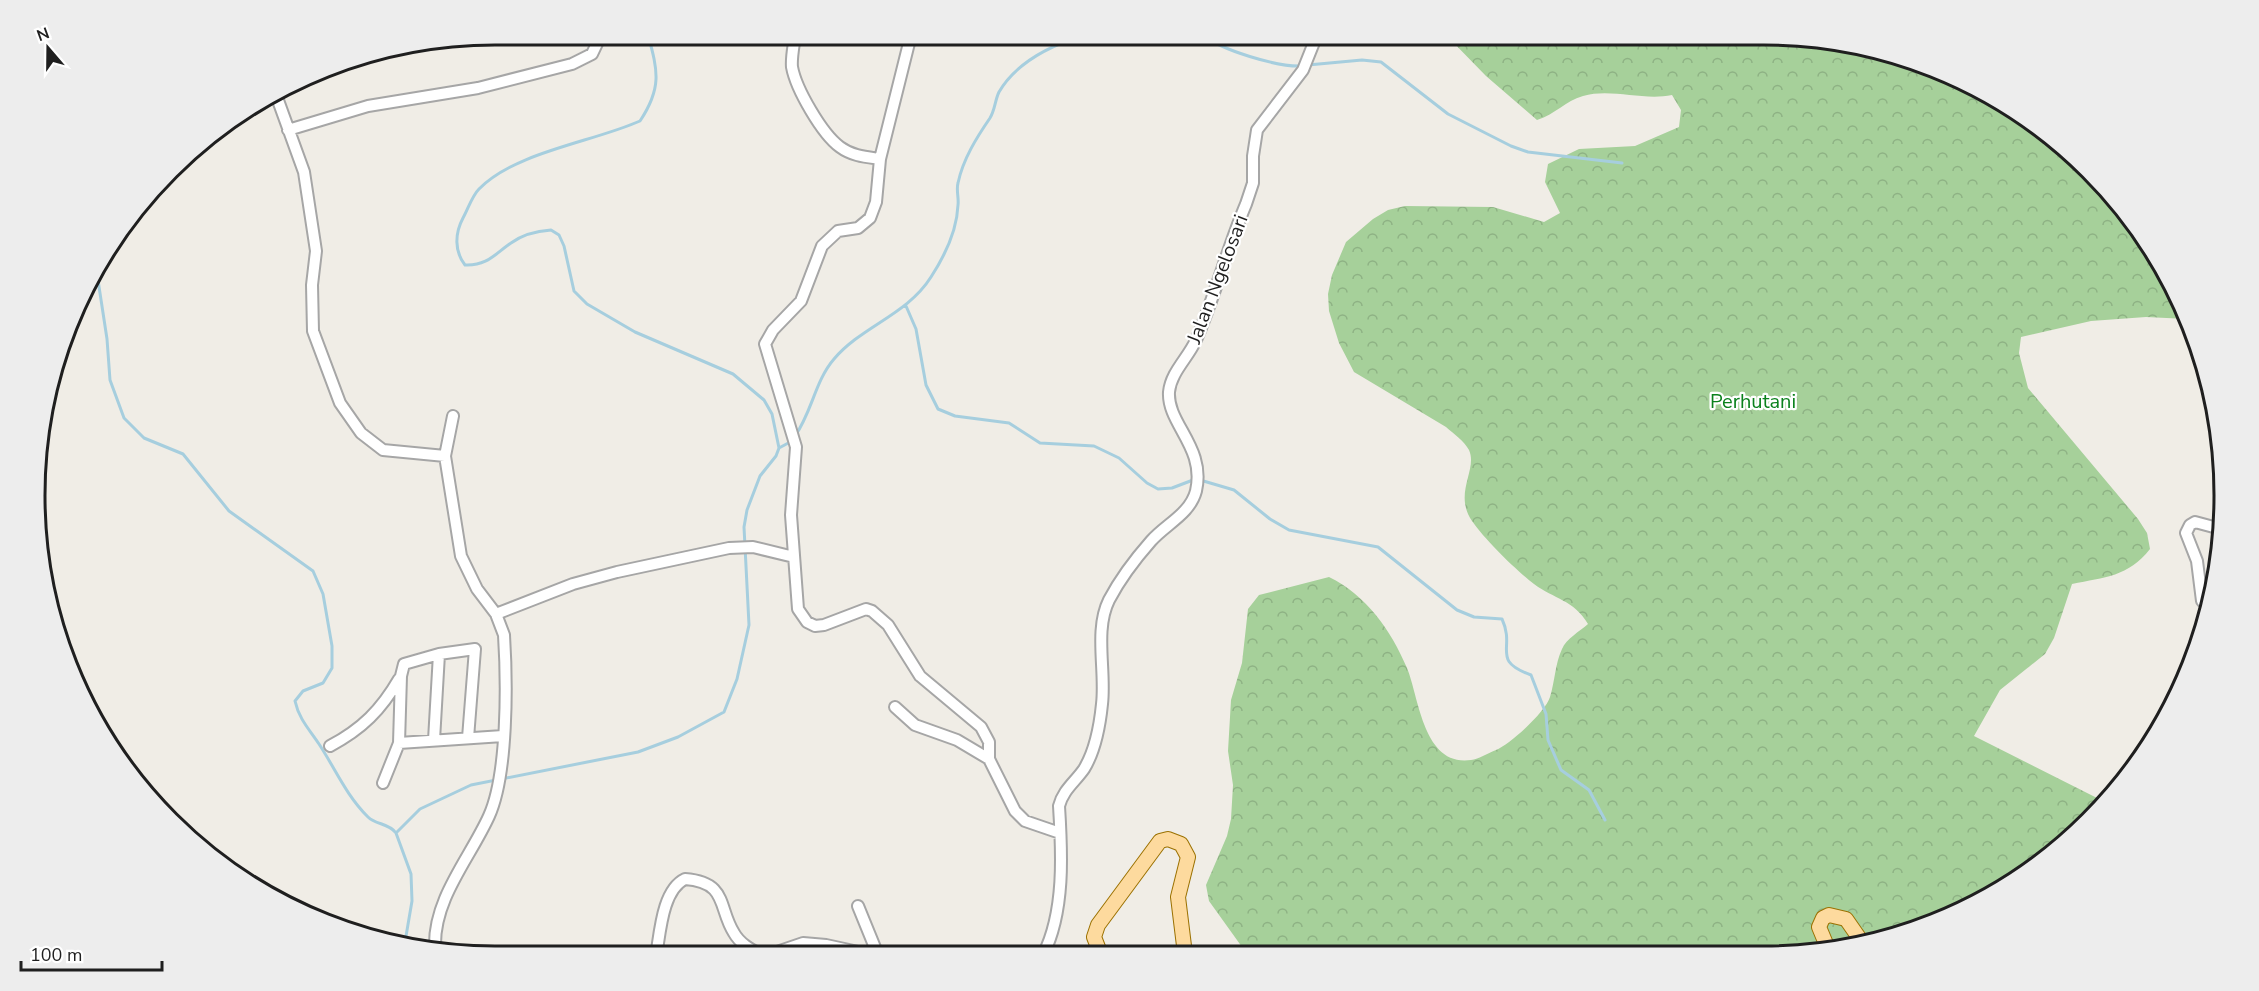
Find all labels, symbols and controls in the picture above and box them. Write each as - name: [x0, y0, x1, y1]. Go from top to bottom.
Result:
- north arrow: [18, 18, 78, 78]
- text: N: [34, 22, 53, 47]
- street label: Jalan Ngelosari: [1180, 211, 1254, 349]
- park label: Perhutani: [1710, 388, 1796, 415]
- scale bar: [21, 934, 162, 972]
- text: 100 m: [30, 943, 82, 967]

